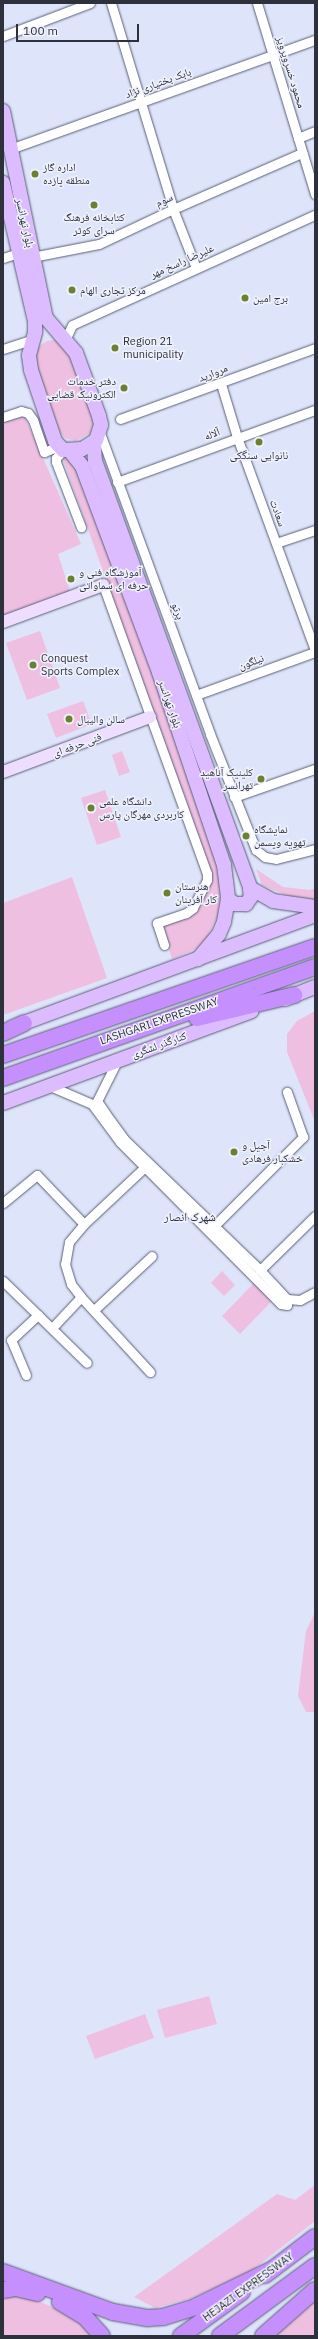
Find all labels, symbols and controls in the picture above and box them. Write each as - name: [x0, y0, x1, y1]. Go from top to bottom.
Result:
- scale bar: [18, 16, 141, 42]
- text: 100 m: [23, 23, 58, 38]
- street label: محمود خسروپرویز: [274, 34, 308, 110]
- street label: بابک بختیاری نژاد: [123, 65, 193, 101]
- place label: اداره گاز منطقه یازده: [43, 161, 90, 187]
- marker: اداره گاز منطقه یازده: [30, 169, 40, 179]
- street label: سوم: [153, 190, 175, 210]
- street label: بلوار تهرانسر: [13, 197, 37, 249]
- marker: کتابخانه فرهنگ سرای کوثر: [89, 200, 99, 210]
- place label: کتابخانه فرهنگ سرای کوثر: [63, 211, 125, 237]
- street label: علیرضا راسخ مهر: [148, 241, 216, 281]
- place label: مرکز تجاری الهام: [80, 283, 146, 297]
- marker: مرکز تجاری الهام: [67, 285, 77, 295]
- place label: برج امین: [253, 291, 288, 305]
- marker: برج امین: [240, 293, 250, 303]
- place label: Region 21 municipality: [123, 335, 183, 361]
- marker: Region 21 municipality: [110, 343, 120, 353]
- street label: مروارید: [196, 361, 230, 385]
- place label: دفتر خدمات الکترونیک قضایی: [47, 375, 116, 401]
- marker: دفتر خدمات الکترونیک قضایی: [119, 383, 129, 393]
- street label: آلاله: [202, 425, 222, 443]
- marker: نانوایی سنگکی: [254, 437, 264, 447]
- place label: نانوایی سنگکی: [230, 448, 288, 462]
- street label: سعادت: [267, 498, 289, 528]
- place label: آموزشگاه فنی و حرفه ای سماواتی: [79, 566, 148, 592]
- marker: آموزشگاه فنی و حرفه ای سماواتی: [66, 574, 76, 584]
- street label: پرتو: [169, 601, 187, 621]
- street label: نیلگون: [236, 651, 266, 673]
- place label: Conquest Sports Complex: [41, 652, 119, 678]
- marker: Conquest Sports Complex: [28, 660, 38, 670]
- street label: بلوار تهرانسر: [156, 678, 184, 730]
- place label: سالن والیبال: [77, 712, 125, 726]
- marker: سالن والیبال: [64, 714, 74, 724]
- street label: فنی حرفه ای: [51, 730, 103, 760]
- place label: کلینیک آناهید تهرانسر: [200, 766, 253, 792]
- marker: کلینیک آناهید تهرانسر: [256, 774, 266, 784]
- place label: دانشگاه علمی کاربردی مهرگان پارس: [99, 795, 184, 821]
- marker: دانشگاه علمی کاربردی مهرگان پارس: [86, 803, 96, 813]
- place label: نمایشگاه تهویه ویسمن: [254, 823, 306, 849]
- marker: نمایشگاه تهویه ویسمن: [241, 831, 251, 841]
- place label: هنرستان کار آفرینان: [175, 880, 217, 906]
- marker: هنرستان کار آفرینان: [162, 888, 172, 898]
- street label: LASHGARI EXPRESSWAY: [98, 995, 220, 1047]
- street label: کنارگذر لشگری: [130, 1029, 188, 1061]
- place label: آجیل و خشکبار فرهادی: [242, 1139, 303, 1165]
- marker: آجیل و خشکبار فرهادی: [229, 1147, 239, 1157]
- district label: شهرک انصار: [164, 1210, 216, 1224]
- street label: HEJAZI EXPRESSWAY: [200, 2250, 296, 2324]

